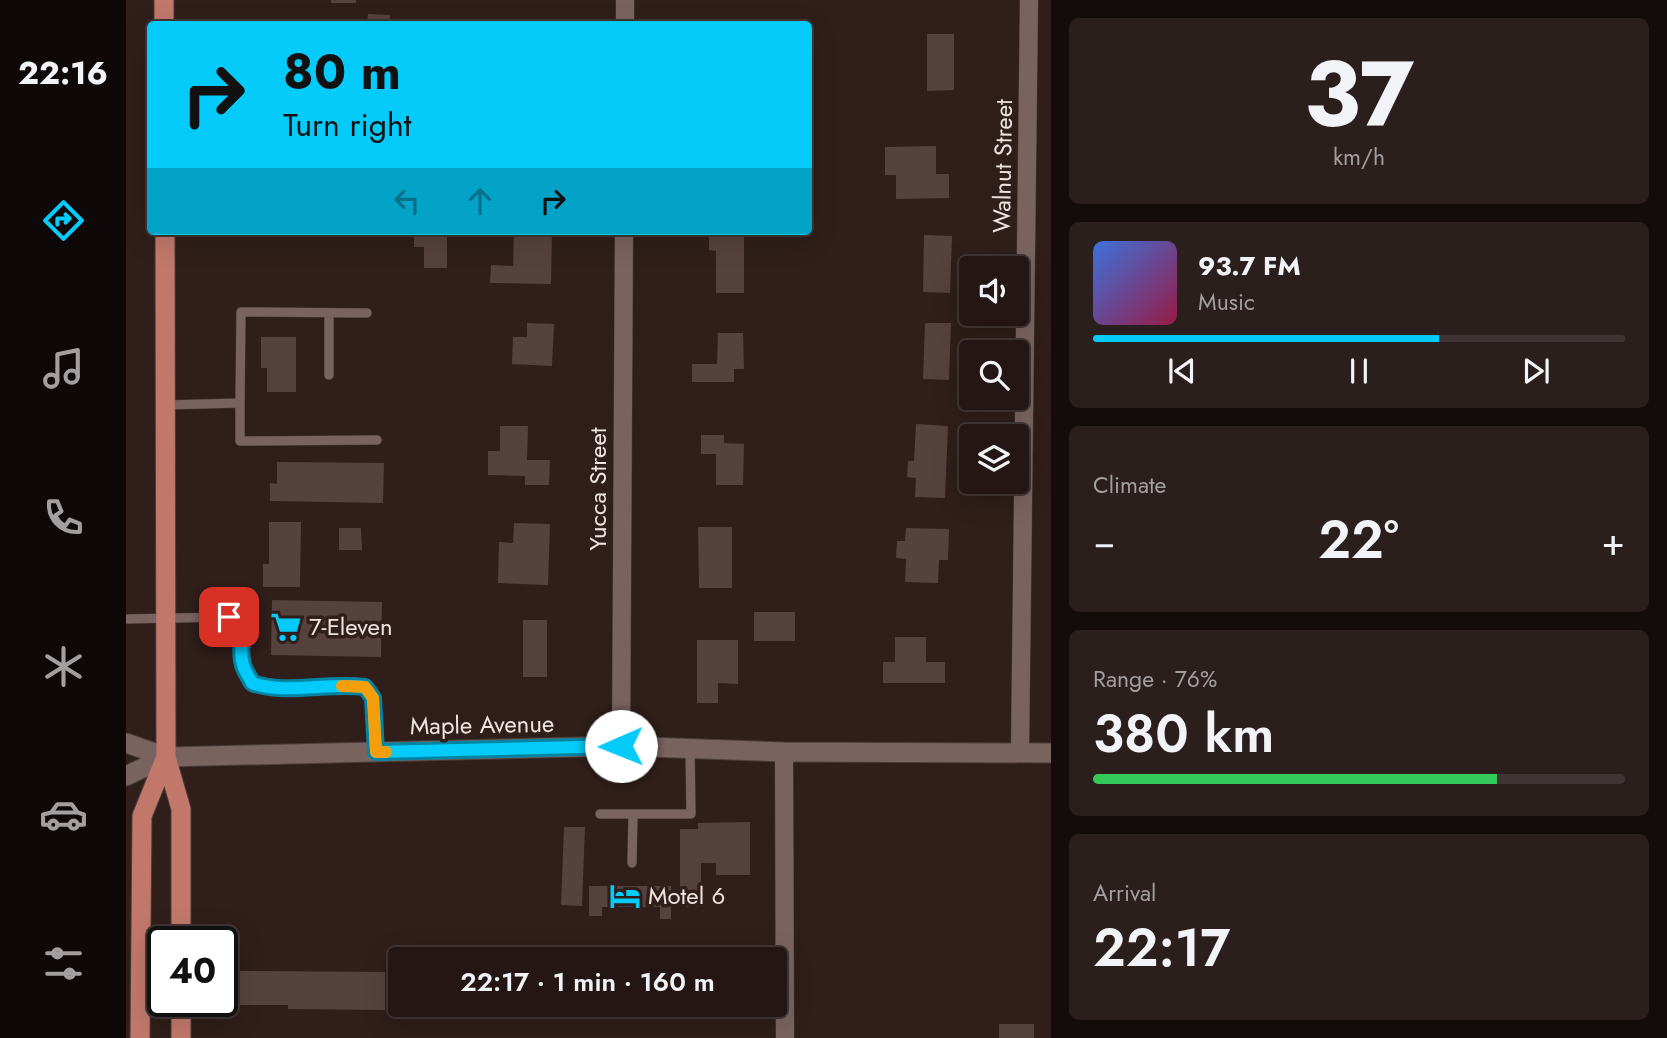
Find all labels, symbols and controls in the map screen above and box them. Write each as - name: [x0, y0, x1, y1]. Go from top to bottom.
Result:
- text: 37: [1304, 29, 1414, 160]
- text: 80 m: [283, 37, 401, 107]
- icon: right: [168, 49, 259, 140]
- text: 22:16: [18, 50, 108, 96]
- street label: Walnut Street: [984, 99, 1021, 233]
- text: Turn right: [283, 102, 412, 148]
- text: km/h: [1333, 140, 1385, 174]
- icon: left: [388, 182, 426, 220]
- icon: ahead: [461, 182, 499, 220]
- icon: right: [534, 182, 572, 220]
- icon: directions: [39, 196, 88, 245]
- text: 93.7 FM: [1198, 247, 1301, 285]
- map controls: [959, 256, 1029, 494]
- button: sound: [959, 256, 1029, 326]
- text: Music: [1198, 285, 1255, 319]
- button: search: [959, 340, 1029, 410]
- icon: music: [39, 344, 88, 393]
- icon: previous: [1163, 352, 1201, 390]
- icon: pause: [1340, 352, 1378, 390]
- icon: next: [1517, 352, 1555, 390]
- button: layers: [959, 424, 1029, 494]
- street label: Yucca Street: [580, 427, 615, 551]
- text: Climate: [1093, 468, 1166, 502]
- icon: phone: [39, 493, 88, 542]
- text: 22°: [1318, 502, 1399, 578]
- text: −: [1093, 514, 1115, 569]
- text: +: [1602, 514, 1625, 569]
- pin: [199, 587, 259, 647]
- icon: arrive: [210, 598, 248, 636]
- place label: 7-Eleven: [309, 609, 393, 644]
- supermarket icon: 7-Eleven: [269, 610, 303, 644]
- icon: climate: [39, 642, 88, 691]
- text: Range · 76%: [1093, 662, 1217, 696]
- text: 380 km: [1093, 696, 1274, 772]
- street label: Maple Avenue: [409, 706, 555, 743]
- position arrow: [584, 709, 658, 783]
- icon: car: [39, 790, 88, 839]
- text: Arrival: [1093, 876, 1156, 910]
- place label: Motel 6: [648, 878, 725, 913]
- hotel icon: Motel 6: [608, 879, 642, 913]
- text: 22:17: [1093, 910, 1230, 986]
- speed limit sign: 40: [147, 926, 238, 1017]
- icon: filters: [39, 939, 88, 988]
- text: 22:17 · 1 min · 160 m: [460, 963, 715, 1001]

